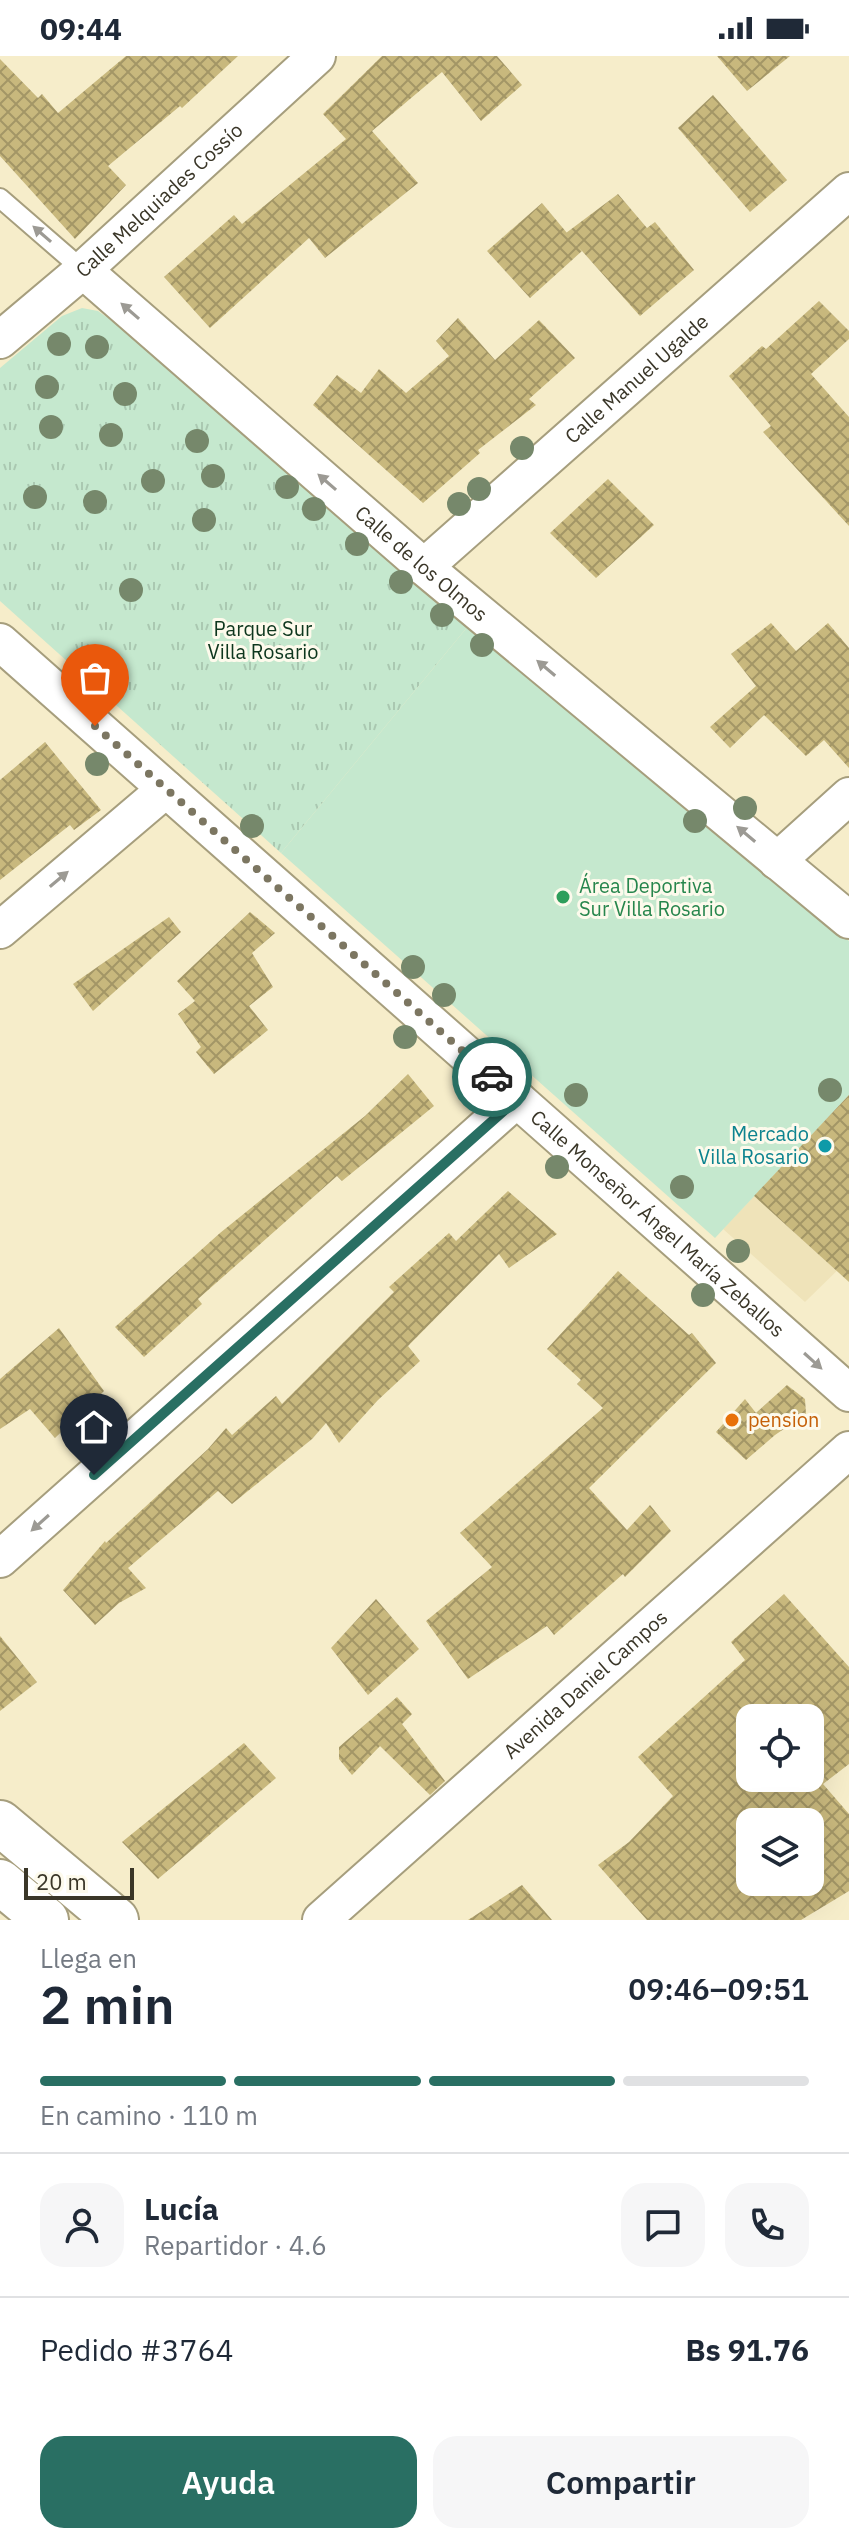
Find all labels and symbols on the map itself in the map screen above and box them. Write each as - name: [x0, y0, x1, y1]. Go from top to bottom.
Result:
- street label: Calle Melquiades Cossío: [70, 117, 248, 283]
- one-way arrow: [32, 226, 52, 243]
- one-way arrow: [121, 303, 141, 320]
- street label: Calle Manuel Ugalde: [559, 308, 714, 449]
- one-way arrow: [317, 474, 337, 491]
- street label: Calle de los Olmos: [350, 499, 494, 627]
- park label: Parque Sur Villa Rosario: [207, 615, 319, 665]
- pin: [61, 644, 129, 726]
- one-way arrow: [536, 660, 556, 677]
- one-way arrow: [736, 826, 756, 843]
- one-way arrow: [49, 871, 69, 888]
- place label: Área Deportiva Sur Villa Rosario: [579, 872, 725, 922]
- marker: Área Deportiva Sur Villa Rosario: [554, 888, 572, 906]
- courier: [452, 1037, 532, 1117]
- street label: Calle Monseñor Ángel María Zeballos: [525, 1104, 791, 1343]
- place label: Mercado Villa Rosario: [698, 1120, 809, 1170]
- marker: Mercado Villa Rosario: [816, 1137, 834, 1155]
- one-way arrow: [804, 1352, 823, 1370]
- pin: [60, 1393, 128, 1475]
- place label: pension: [748, 1406, 819, 1433]
- marker: pension: [723, 1411, 741, 1429]
- one-way arrow: [31, 1513, 50, 1531]
- street label: Avenida Daniel Campos: [497, 1604, 673, 1765]
- scale bar: [24, 1864, 134, 1900]

